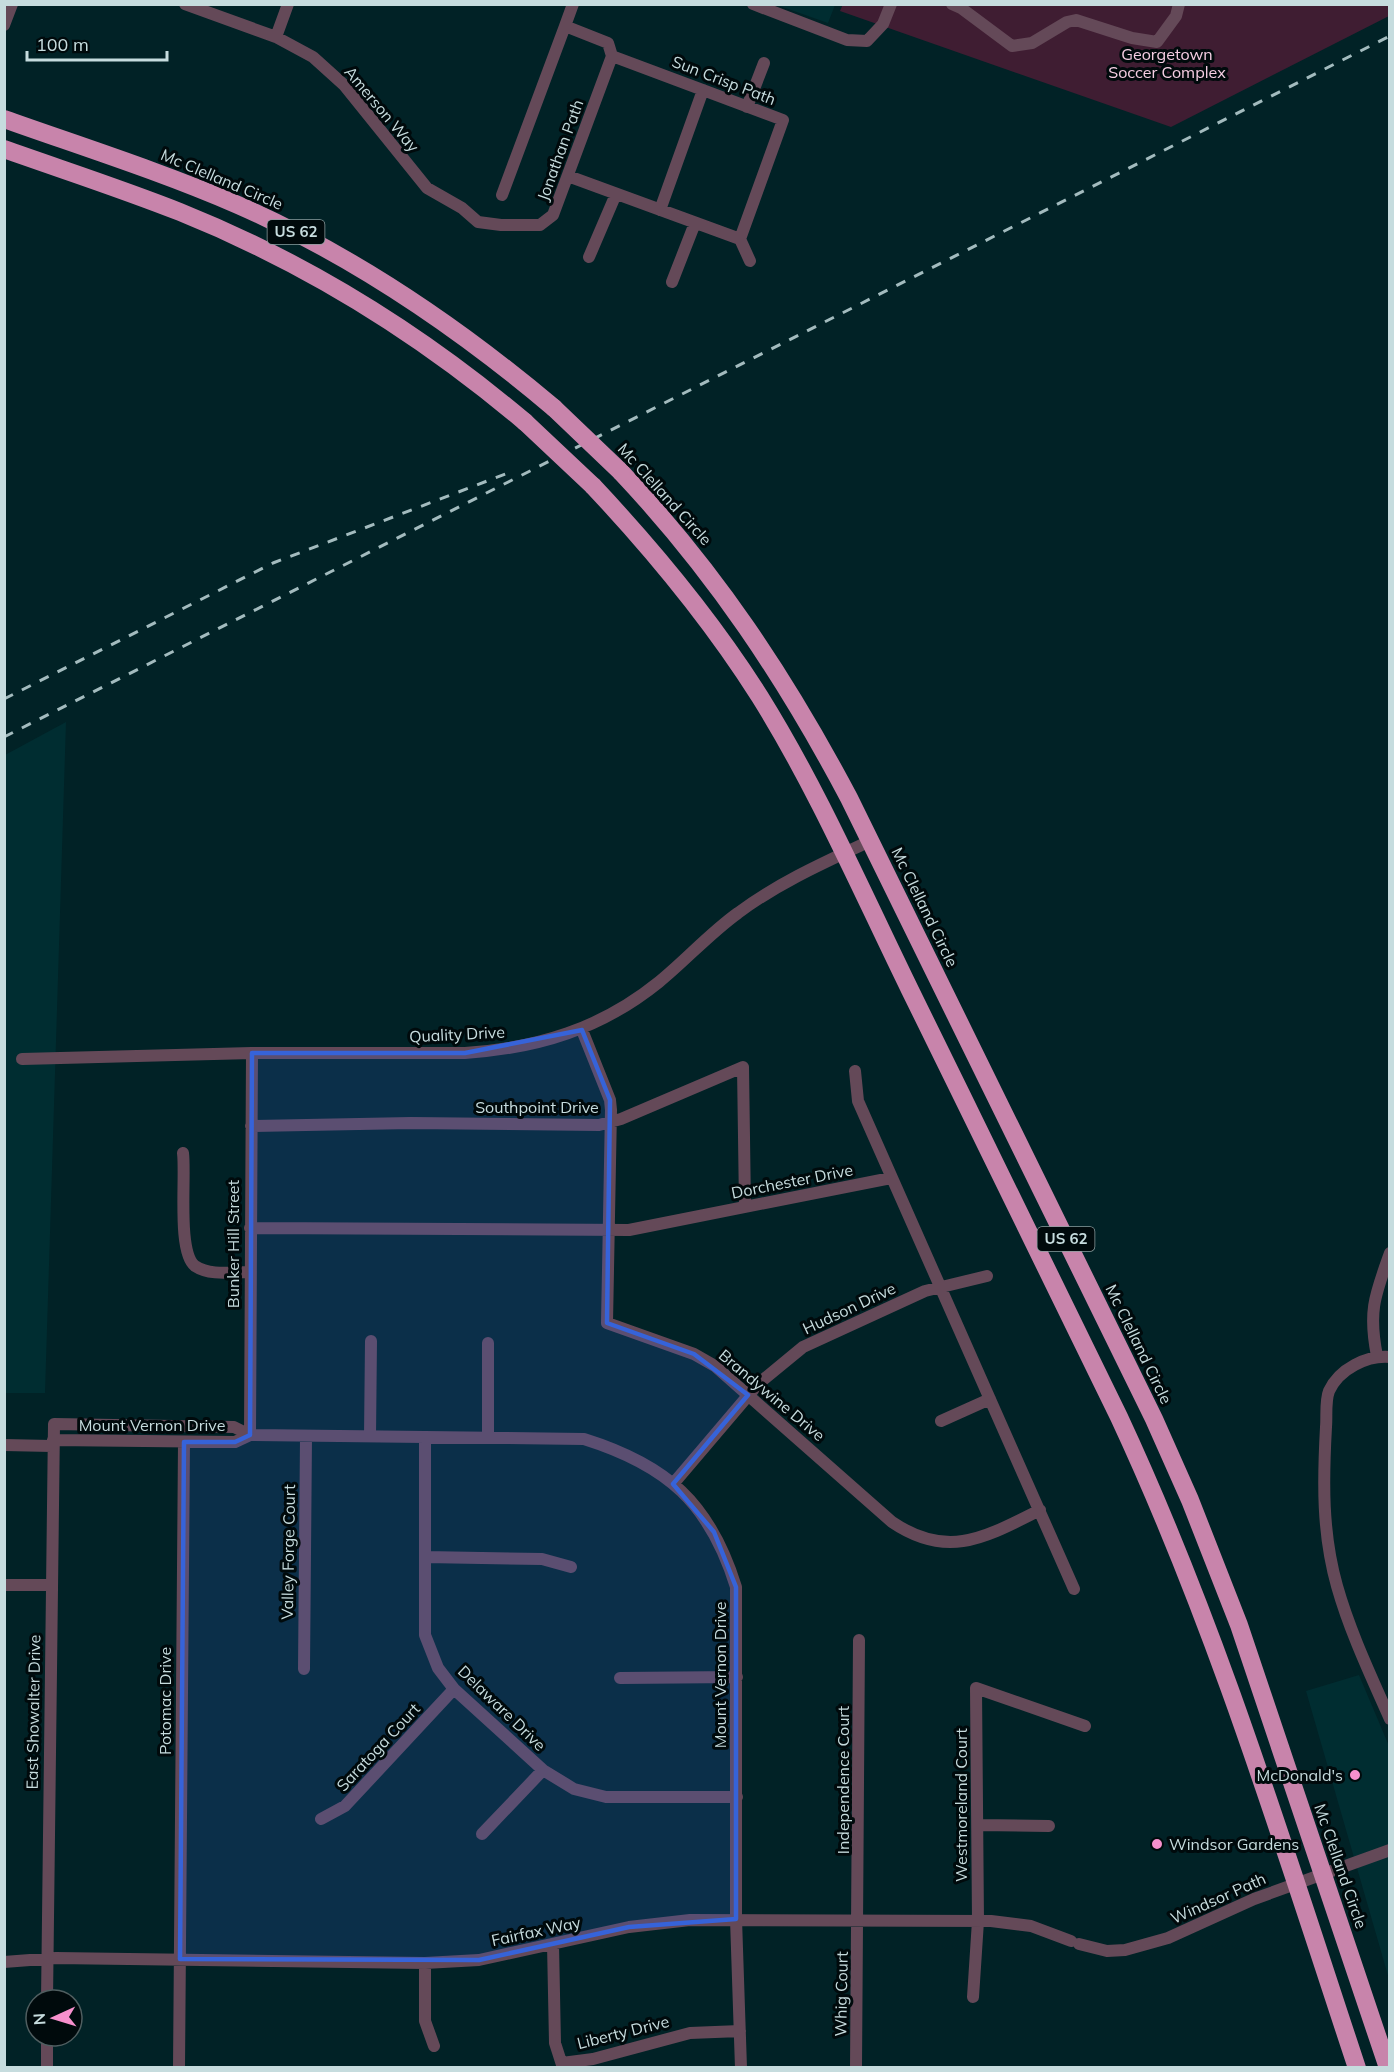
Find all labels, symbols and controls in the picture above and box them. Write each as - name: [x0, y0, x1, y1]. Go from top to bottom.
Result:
- scale bar: [27, 24, 166, 62]
- text: 100 m: [36, 33, 89, 56]
- park label: Georgetown Soccer Complex: [1108, 44, 1226, 82]
- street label: Sun Crisp Path: [669, 51, 779, 109]
- street label: Amerson Way: [340, 62, 424, 156]
- street label: Jonathan Path: [532, 97, 588, 203]
- street label: Mc Clelland Circle: [158, 144, 286, 214]
- road number: US 62: [268, 220, 324, 244]
- street label: Mc Clelland Circle: [614, 439, 716, 549]
- street label: Mc Clelland Circle: [887, 844, 963, 970]
- street label: Quality Drive: [409, 1022, 505, 1046]
- street label: Southpoint Drive: [475, 1097, 599, 1117]
- street label: Dorchester Drive: [729, 1159, 855, 1203]
- street label: Bunker Hill Street: [223, 1179, 243, 1308]
- road number: US 62: [1038, 1227, 1094, 1251]
- street label: Hudson Drive: [799, 1278, 899, 1338]
- street label: Mc Clelland Circle: [1101, 1281, 1177, 1407]
- street label: Brandywine Drive: [715, 1345, 829, 1445]
- street label: Mount Vernon Drive: [79, 1415, 225, 1435]
- street label: Valley Forge Court: [277, 1484, 299, 1620]
- street label: Mount Vernon Drive: [710, 1602, 730, 1748]
- street label: East Showalter Drive: [22, 1634, 44, 1790]
- street label: Potomac Drive: [155, 1647, 175, 1755]
- street label: Delaware Drive: [454, 1661, 550, 1755]
- street label: Saratoga Court: [332, 1698, 424, 1795]
- street label: Independence Court: [833, 1705, 853, 1854]
- street label: Westmoreland Court: [951, 1728, 971, 1882]
- place label: McDonald's: [1256, 1765, 1343, 1785]
- marker: McDonald's: [1348, 1768, 1362, 1782]
- street label: Mc Clelland Circle: [1310, 1801, 1372, 1931]
- place label: Windsor Gardens: [1169, 1834, 1299, 1854]
- marker: Windsor Gardens: [1150, 1837, 1164, 1851]
- street label: Windsor Path: [1167, 1868, 1269, 1928]
- street label: Fairfax Way: [489, 1912, 583, 1950]
- street label: Whig Court: [830, 1951, 852, 2037]
- north arrow: [24, 1988, 84, 2048]
- street label: Liberty Drive: [575, 2011, 671, 2053]
- text: N: [29, 2012, 49, 2026]

